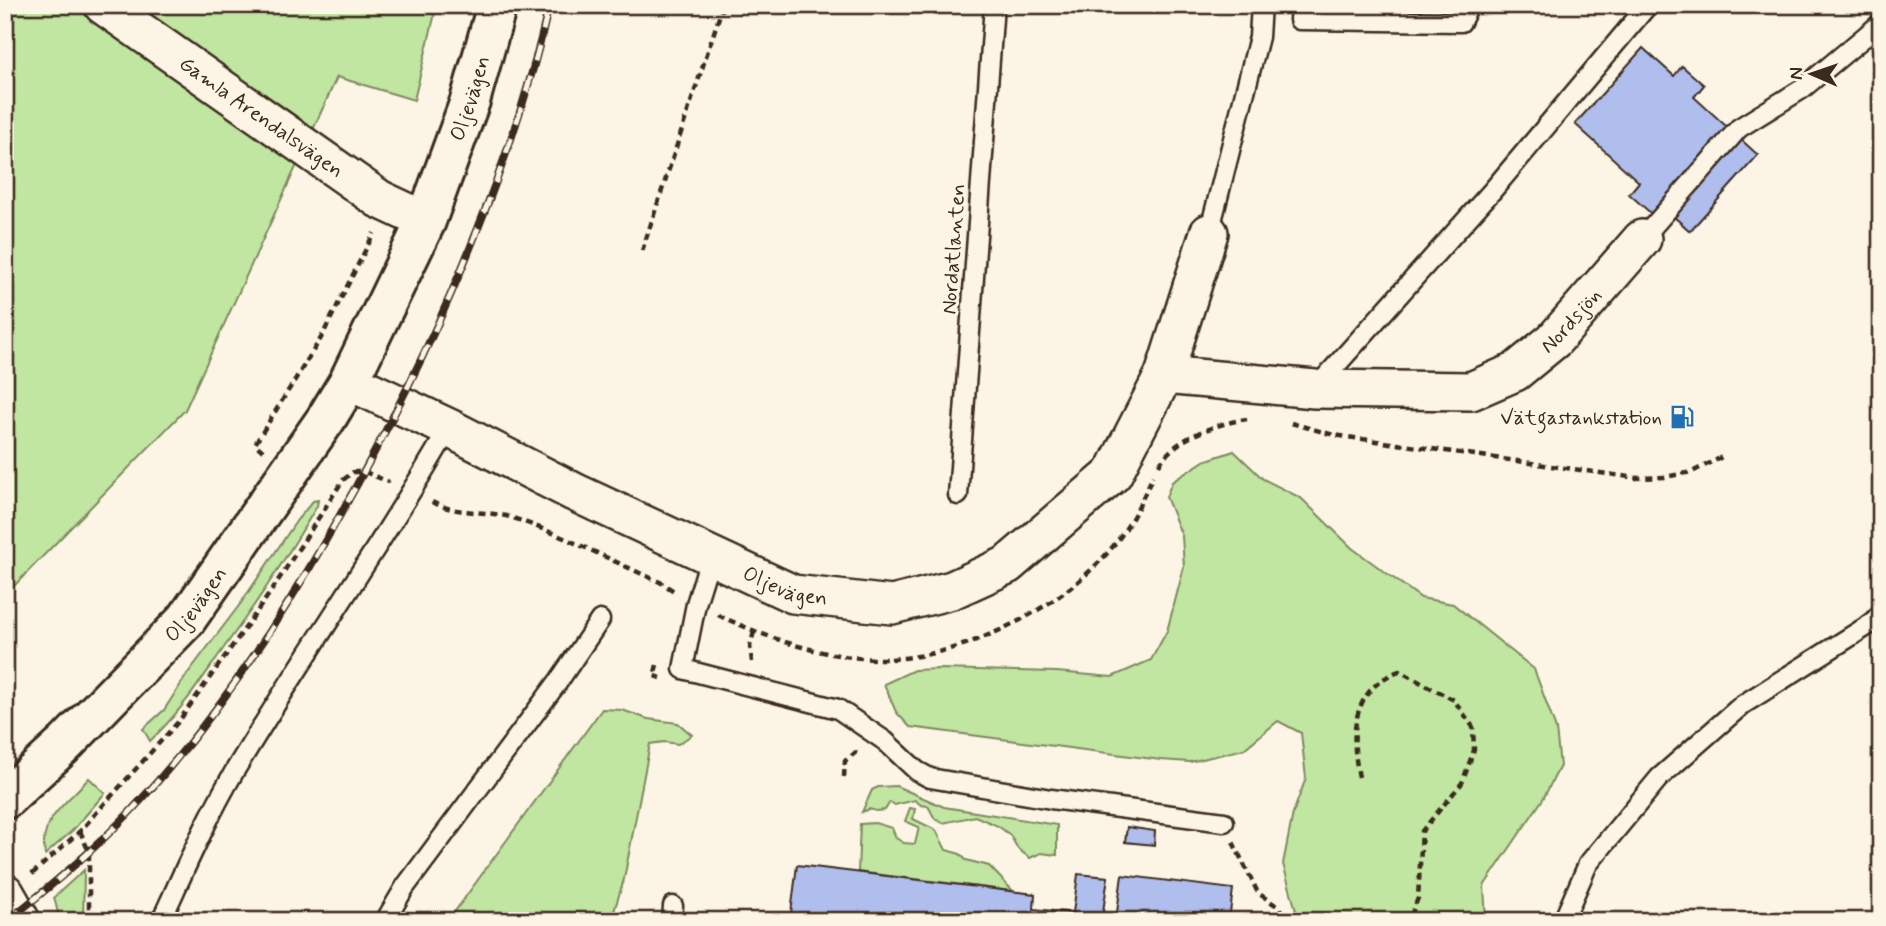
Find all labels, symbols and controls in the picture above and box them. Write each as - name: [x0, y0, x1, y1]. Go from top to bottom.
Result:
- north arrow: [1778, 38, 1848, 108]
- street label: Gamla Arendalsvägen: [173, 50, 349, 185]
- street label: Oljevägen: [444, 53, 497, 145]
- text: N: [1784, 67, 1809, 80]
- street label: Nordatlanten: [935, 183, 973, 315]
- street label: Nordsjön: [1535, 282, 1608, 360]
- fuel station icon: Vätgastankstation: [1668, 403, 1696, 431]
- place label: Vätgastankstation: [1500, 404, 1662, 434]
- street label: Oljevägen: [738, 560, 829, 613]
- street label: Oljevägen: [159, 561, 234, 649]

